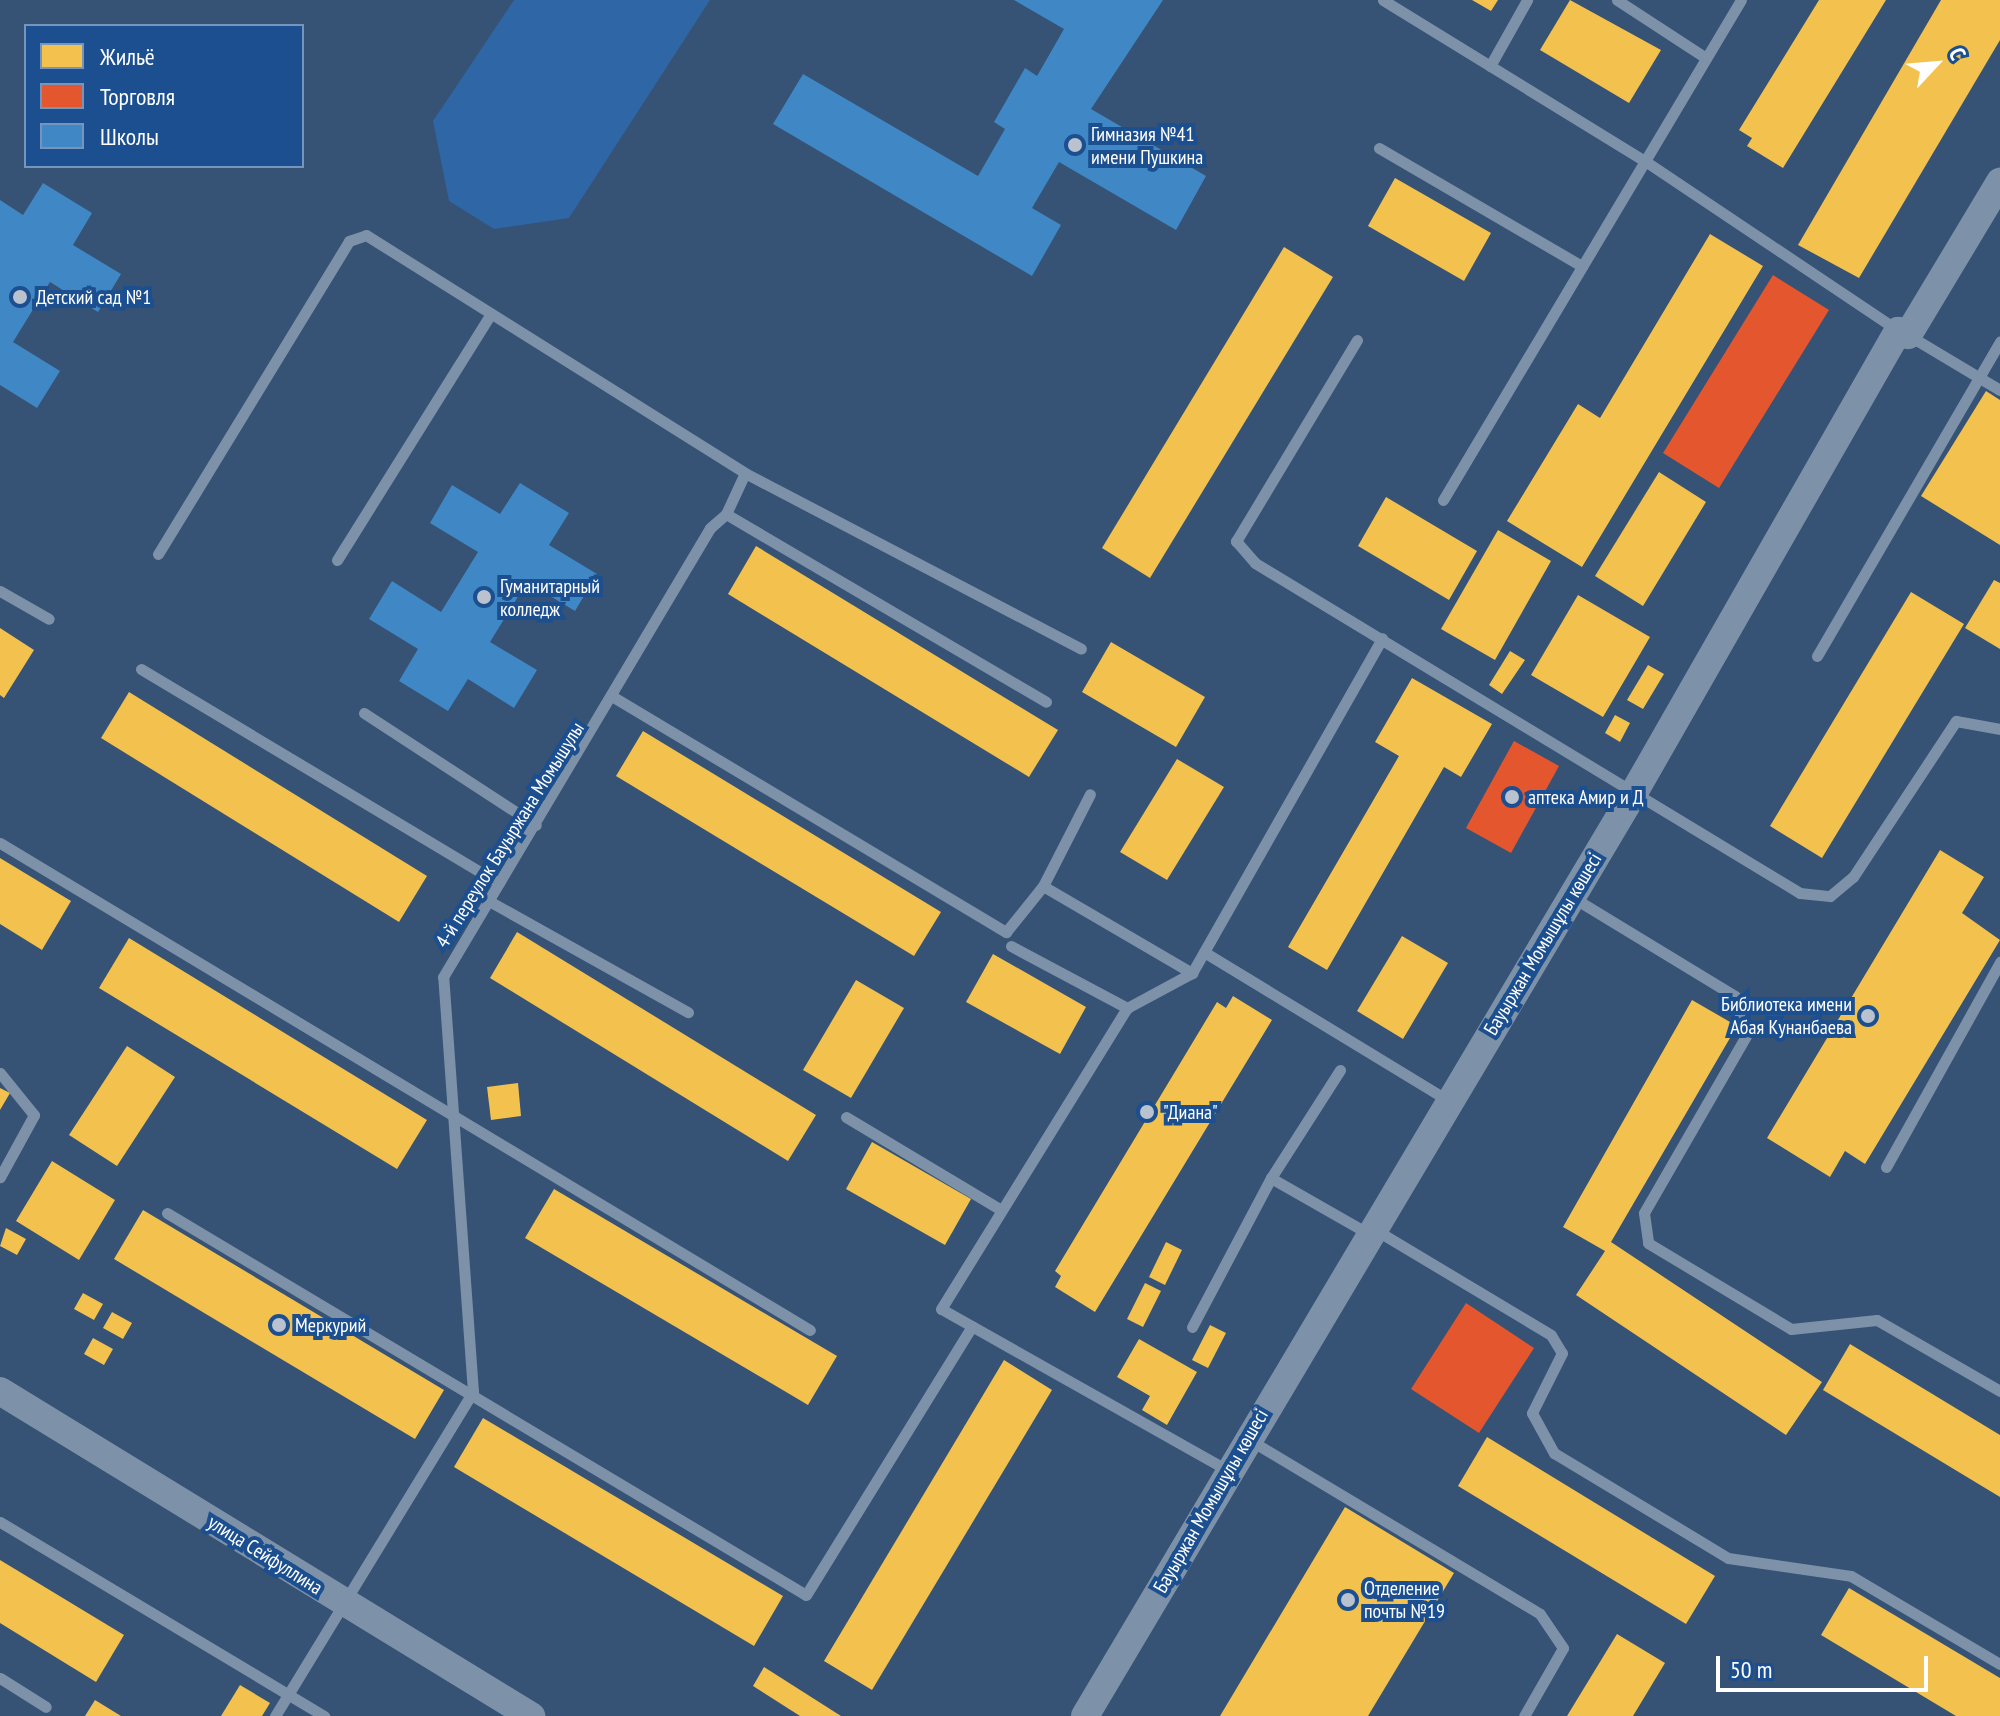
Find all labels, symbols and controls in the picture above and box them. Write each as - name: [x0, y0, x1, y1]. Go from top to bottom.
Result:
- legend: [24, 24, 304, 168]
- north arrow: [1896, 24, 1976, 104]
- text: Жильё: [100, 41, 155, 72]
- text: С: [1943, 43, 1972, 64]
- text: Торговля: [100, 81, 175, 112]
- text: Школы: [100, 121, 159, 152]
- place label: Гимназия №41 имени Пушкина: [1091, 122, 1203, 169]
- marker: Гимназия №41 имени Пушкина: [1066, 136, 1084, 154]
- place label: Детский сад №1: [36, 285, 151, 309]
- marker: Детский сад №1: [11, 288, 29, 306]
- place label: Гуманитарный колледж: [500, 574, 600, 621]
- marker: Гуманитарный колледж: [475, 588, 493, 606]
- street label: 4-й переулок Бауыржана Момышулы: [431, 718, 589, 952]
- place label: аптека Амир и Д: [1528, 785, 1644, 809]
- marker: аптека Амир и Д: [1503, 788, 1521, 806]
- street label: Бауыржан Момышұлы көшесі: [1479, 848, 1607, 1040]
- place label: Библиотека имени Абая Кунанбаева: [1721, 992, 1852, 1039]
- marker: Библиотека имени Абая Кунанбаева: [1859, 1007, 1877, 1025]
- place label: "Диана": [1163, 1100, 1218, 1124]
- marker: "Диана": [1138, 1103, 1156, 1121]
- place label: Меркурий: [295, 1313, 366, 1337]
- marker: Меркурий: [270, 1316, 288, 1334]
- street label: Бауыржан Момышұлы көшесі: [1148, 1405, 1274, 1597]
- street label: улица Сейфуллина: [203, 1510, 327, 1600]
- place label: Отделение почты №19: [1364, 1576, 1445, 1623]
- marker: Отделение почты №19: [1339, 1591, 1357, 1609]
- scale bar: [1720, 1640, 1932, 1690]
- text: 50 m: [1730, 1654, 1772, 1685]

